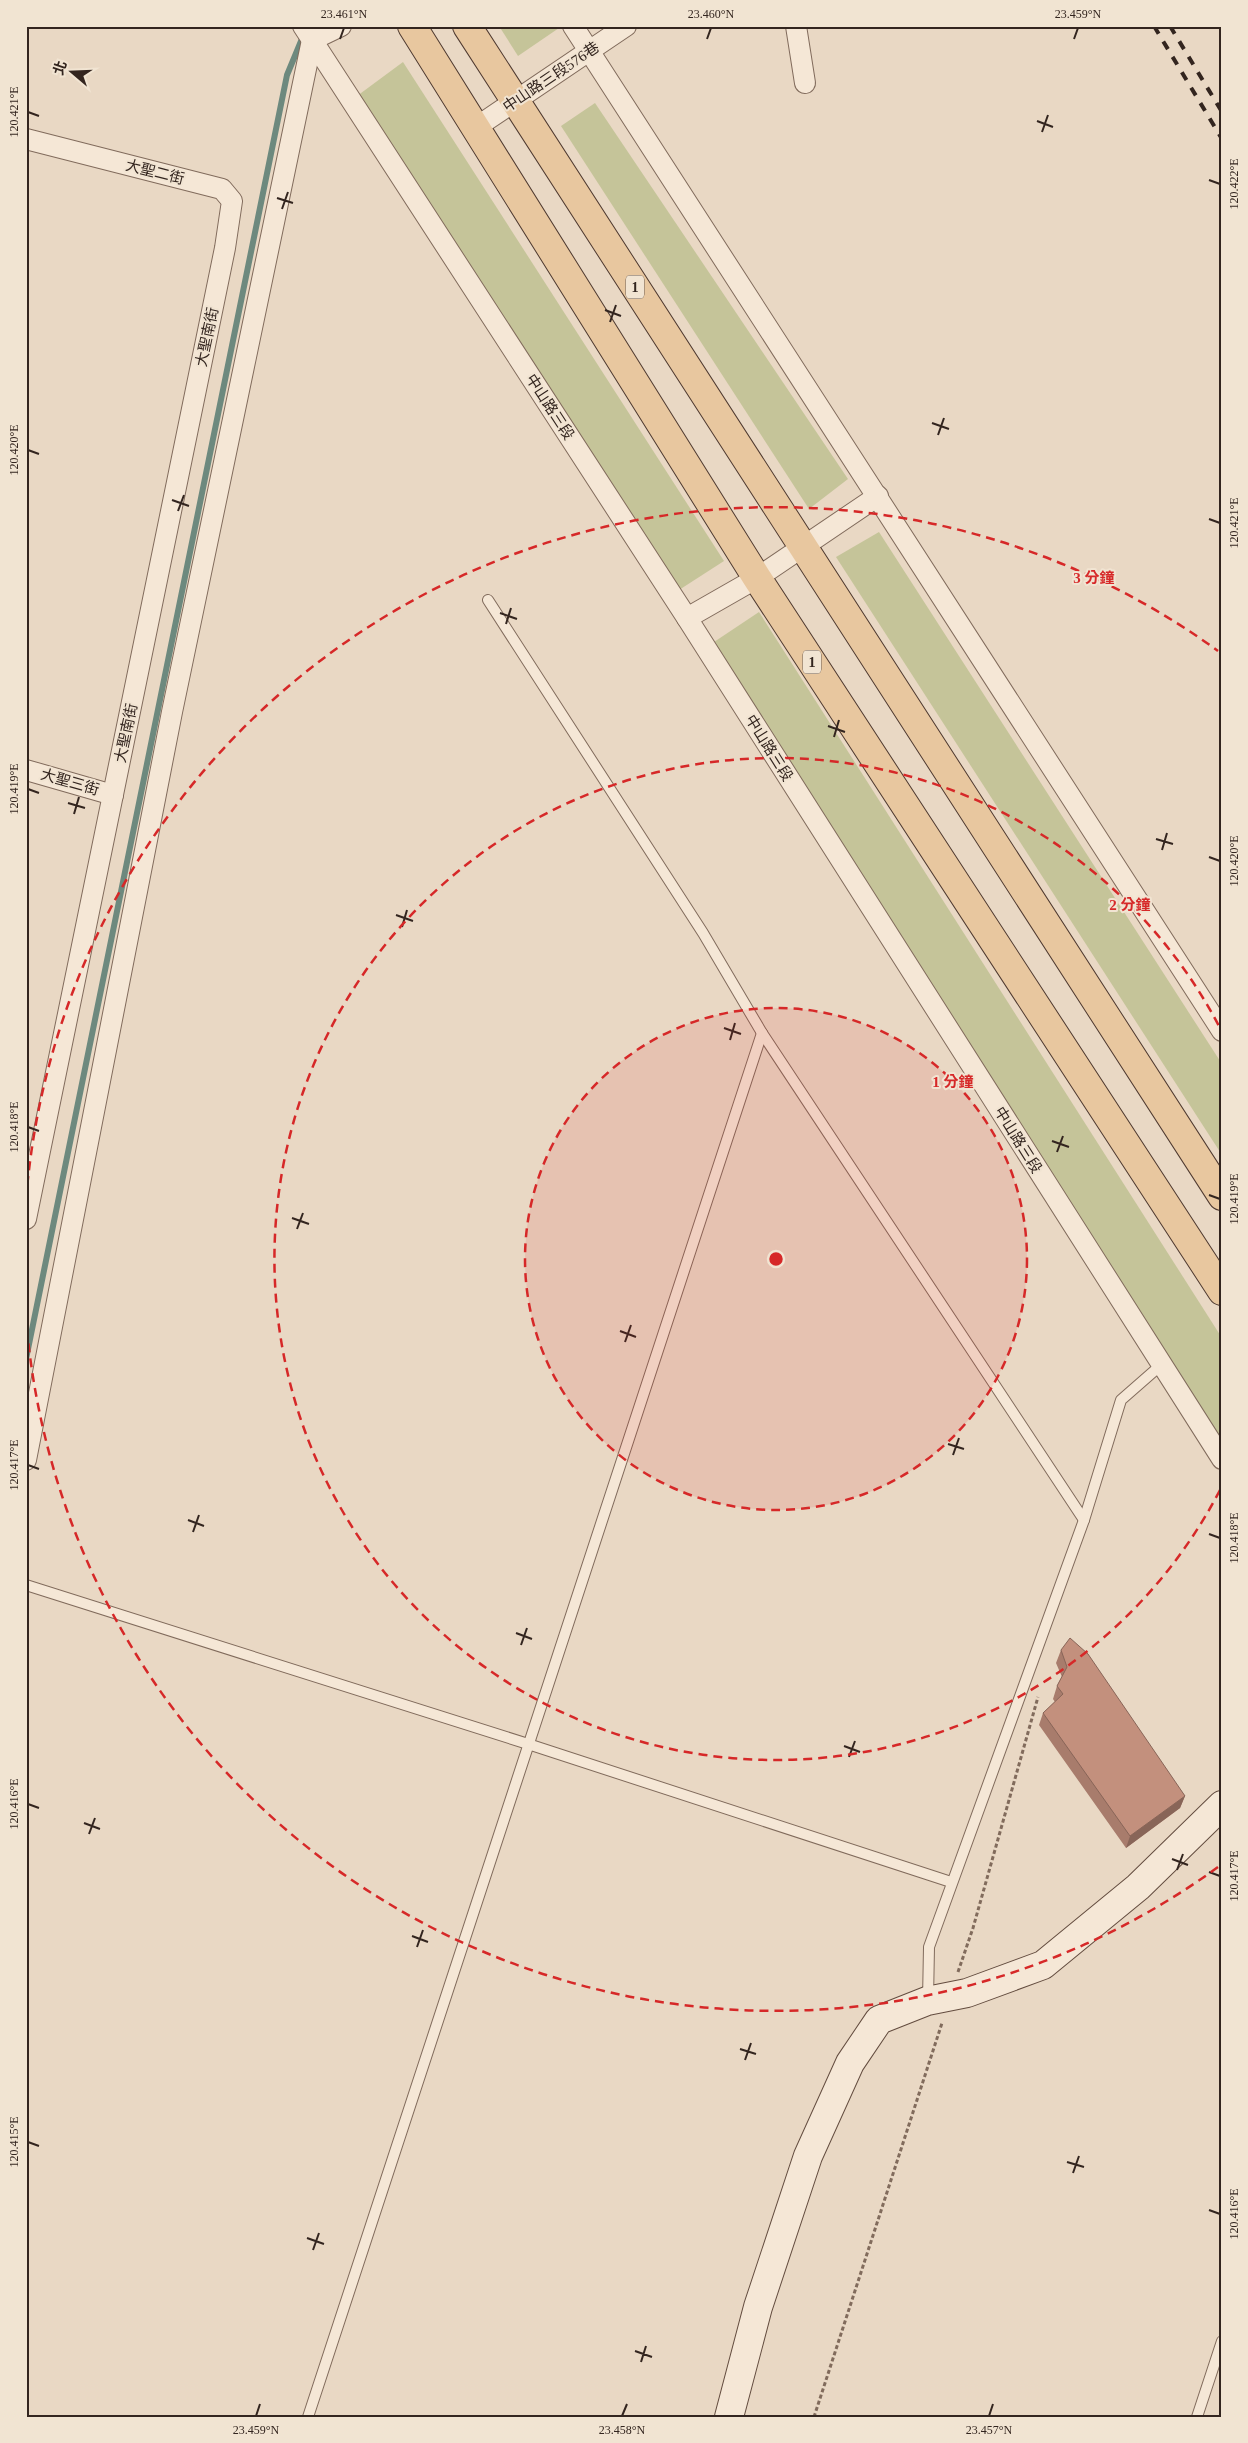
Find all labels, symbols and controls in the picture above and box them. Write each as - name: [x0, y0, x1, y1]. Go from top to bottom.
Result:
- text: 23.461°N: [321, 7, 368, 21]
- text: 23.460°N: [688, 7, 735, 21]
- text: 23.459°N: [1055, 7, 1102, 21]
- street label: 中山路三段576巷: [500, 39, 602, 115]
- north arrow: [48, 48, 98, 98]
- text: 北: [51, 59, 70, 77]
- text: 120.421°E: [7, 86, 21, 138]
- street label: 大聖二街: [124, 157, 186, 187]
- text: 120.422°E: [1227, 158, 1241, 210]
- road number: 1: [626, 276, 644, 298]
- street label: 大聖南街: [193, 306, 221, 368]
- street label: 中山路三段: [523, 371, 577, 443]
- text: 120.420°E: [7, 424, 21, 476]
- text: 120.421°E: [1227, 497, 1241, 549]
- text: 3 分鐘: [1073, 570, 1115, 586]
- road number: 1: [803, 650, 821, 674]
- street label: 大聖南街: [112, 702, 140, 764]
- street label: 中山路三段: [742, 712, 796, 784]
- text: 120.419°E: [7, 763, 21, 815]
- street label: 大聖三街: [39, 766, 101, 798]
- text: 120.420°E: [1227, 835, 1241, 887]
- text: 2 分鐘: [1109, 897, 1151, 913]
- text: 1 分鐘: [932, 1074, 974, 1090]
- text: 120.418°E: [7, 1101, 21, 1153]
- street label: 中山路三段: [991, 1104, 1045, 1176]
- text: 120.419°E: [1227, 1173, 1241, 1225]
- centre of rings: [767, 1250, 785, 1268]
- text: 120.417°E: [7, 1439, 21, 1491]
- text: 120.418°E: [1227, 1512, 1241, 1564]
- text: 120.416°E: [7, 1778, 21, 1830]
- text: 120.417°E: [1227, 1850, 1241, 1902]
- text: 120.415°E: [7, 2116, 21, 2168]
- text: 120.416°E: [1227, 2188, 1241, 2240]
- text: 23.459°N: [233, 2423, 280, 2437]
- text: 23.458°N: [599, 2423, 646, 2437]
- text: 23.457°N: [966, 2423, 1013, 2437]

